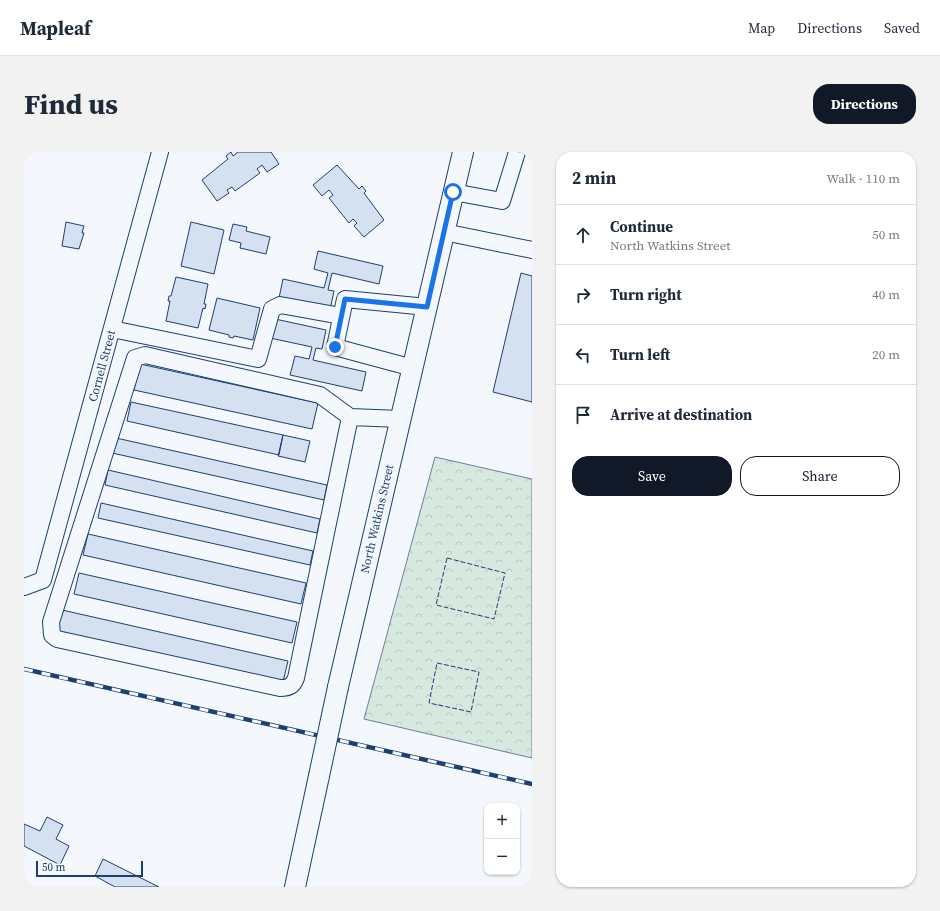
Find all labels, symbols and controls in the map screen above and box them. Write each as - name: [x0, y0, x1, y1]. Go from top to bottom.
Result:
- text: Mapleaf: [20, 15, 91, 41]
- text: Map: [748, 18, 775, 38]
- text: Directions: [797, 18, 862, 38]
- text: Saved: [884, 18, 920, 38]
- button: Directions: [813, 84, 916, 124]
- text: Find us: [24, 85, 118, 123]
- text: 2 min: [572, 166, 616, 190]
- text: Walk · 110 m: [827, 170, 900, 187]
- route start: [444, 183, 462, 201]
- text: Continue: [610, 216, 673, 237]
- icon: ahead: [572, 224, 594, 246]
- text: 50 m: [872, 226, 900, 243]
- text: North Watkins Street: [610, 237, 731, 254]
- icon: right: [572, 284, 594, 306]
- text: Turn right: [610, 284, 682, 305]
- text: 40 m: [872, 286, 900, 303]
- street label: Cornell Street: [85, 328, 119, 404]
- route end: [326, 338, 344, 356]
- icon: left: [572, 344, 594, 366]
- text: Turn left: [610, 344, 670, 365]
- text: 20 m: [872, 346, 900, 363]
- icon: arrive: [572, 404, 594, 426]
- text: Arrive at destination: [610, 404, 752, 425]
- button: Save: [572, 456, 732, 496]
- button: Share: [740, 456, 900, 496]
- street label: North Watkins Street: [357, 463, 397, 575]
- map controls: [484, 803, 520, 875]
- button: +: [484, 803, 520, 839]
- button: −: [484, 839, 520, 875]
- scale bar: [36, 859, 143, 878]
- text: 50 m: [42, 860, 65, 875]

